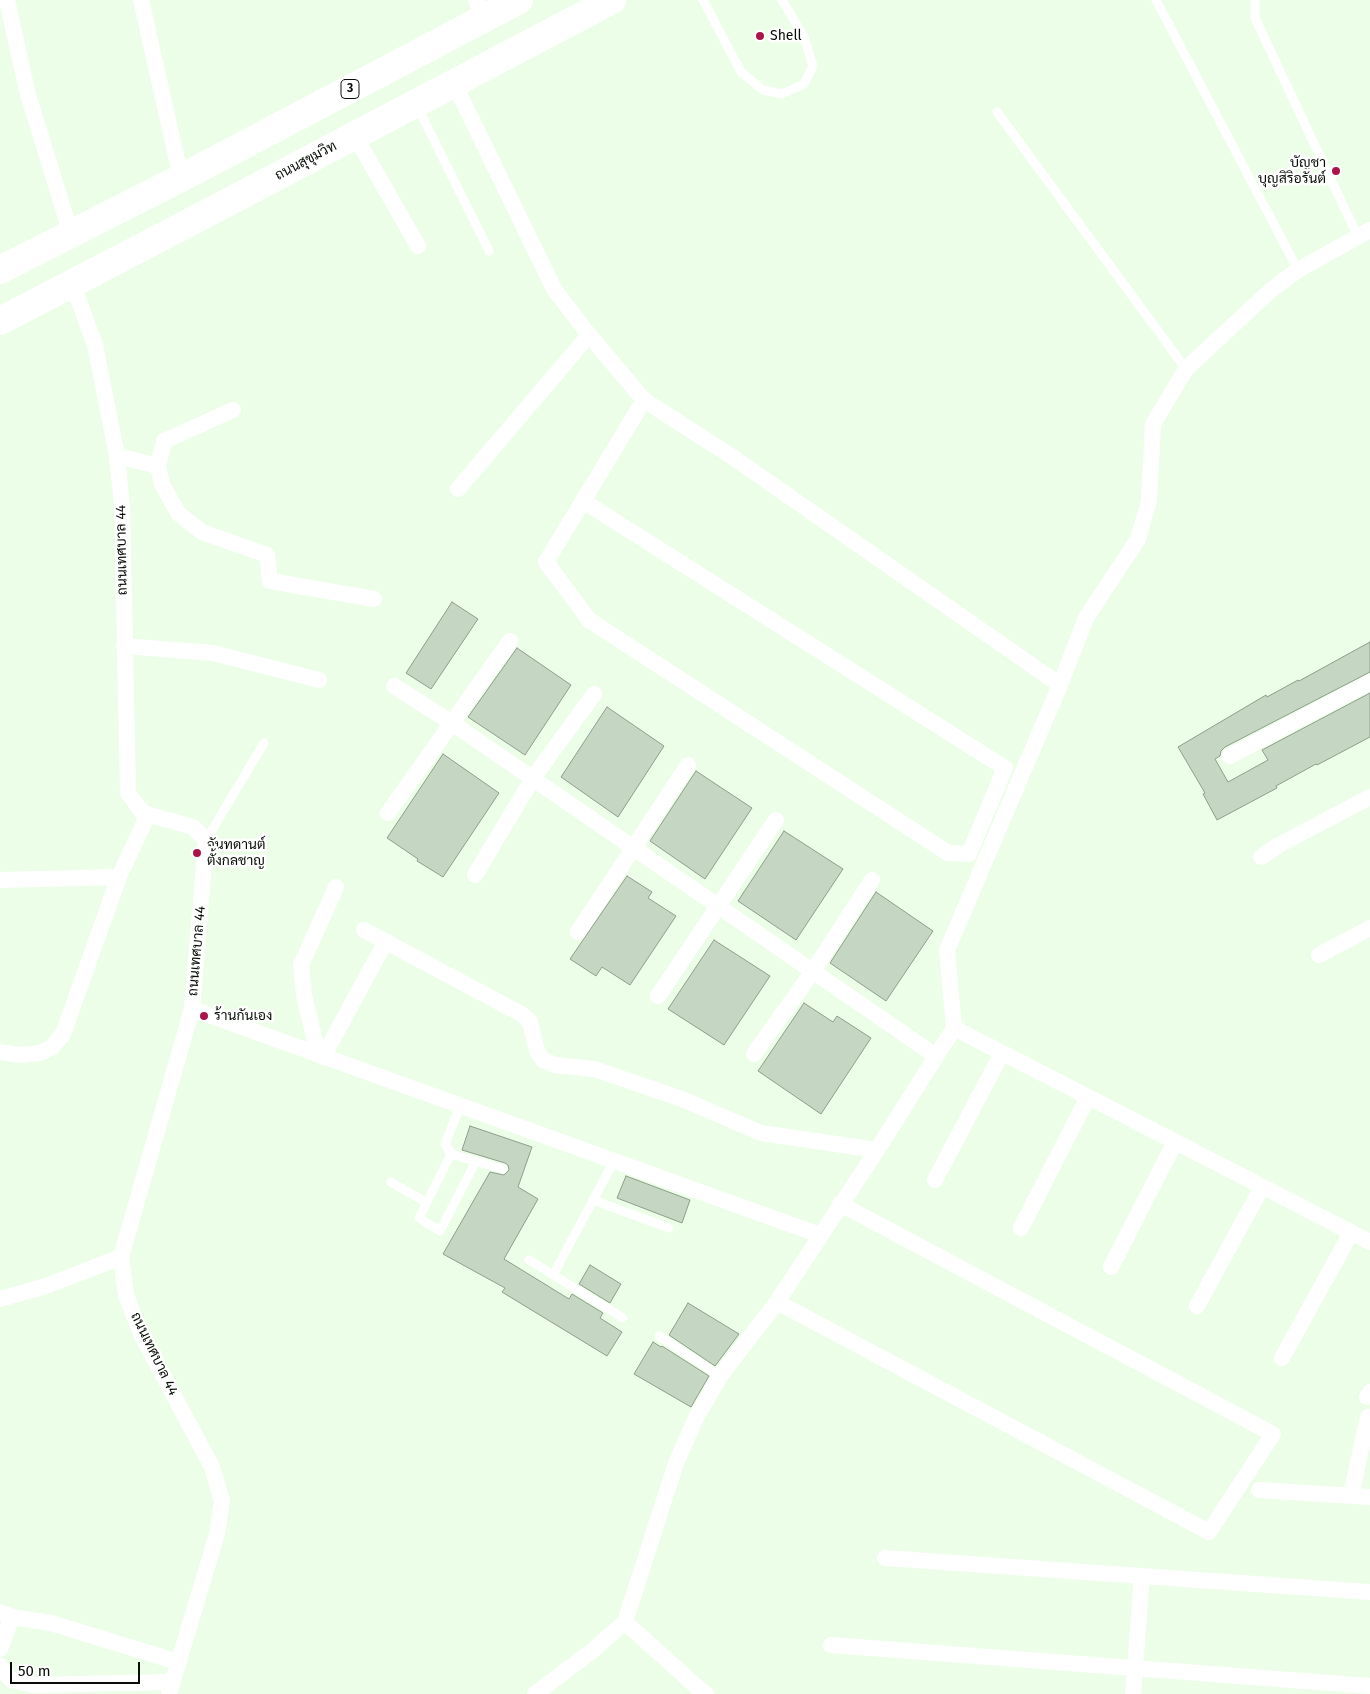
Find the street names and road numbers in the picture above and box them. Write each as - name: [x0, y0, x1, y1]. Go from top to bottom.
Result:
- road number: 3: [341, 80, 359, 98]
- street label: ถนนสุขุมวิท: [272, 138, 340, 184]
- street label: ถนนเทศบาล 44: [113, 505, 131, 595]
- street label: ถนนเทศบาล 44: [185, 905, 209, 997]
- street label: ถนนเทศบาล 44: [127, 1310, 181, 1398]

